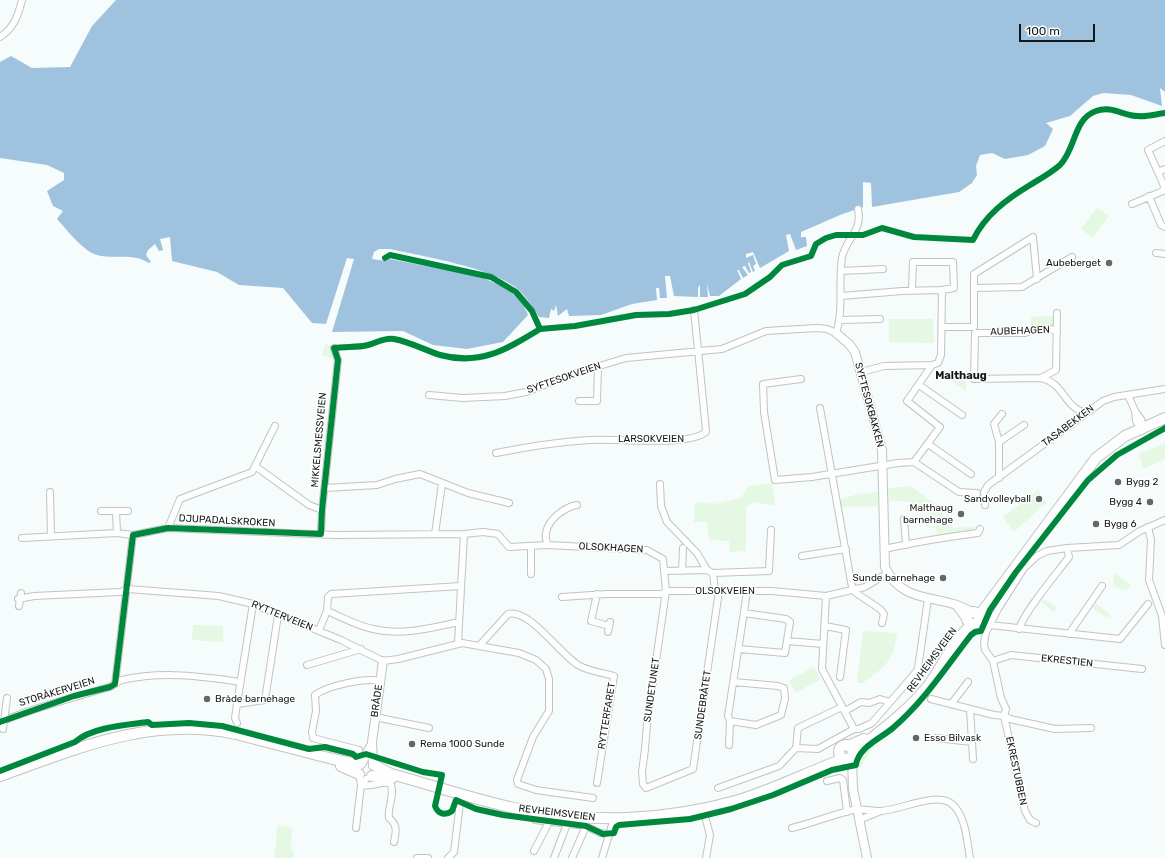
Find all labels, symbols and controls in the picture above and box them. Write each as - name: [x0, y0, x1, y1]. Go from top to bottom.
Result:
- scale bar: [1021, 16, 1097, 42]
- text: 100 m: [1026, 24, 1060, 38]
- place label: Aubeberget: [1046, 257, 1101, 269]
- marker: Aubeberget: [1104, 258, 1114, 268]
- street label: AUBEHAGEN: [990, 324, 1050, 338]
- street label: SYFTESOKVEIEN: [525, 360, 603, 396]
- street label: SYFTESOKBAKKEN: [852, 361, 886, 449]
- district label: Malthaug: [935, 369, 987, 383]
- street label: MIKKELSMESSVEIEN: [309, 392, 329, 488]
- street label: TASABEKKEN: [1040, 402, 1096, 450]
- street label: LARSOKVEIEN: [618, 433, 684, 445]
- place label: Bygg 2: [1126, 476, 1158, 488]
- marker: Bygg 2: [1113, 477, 1123, 487]
- place label: Sandvolleyball: [964, 493, 1031, 505]
- marker: Sandvolleyball: [1034, 494, 1044, 504]
- place label: Bygg 4: [1109, 496, 1142, 508]
- marker: Bygg 4: [1145, 497, 1155, 507]
- place label: Malthaug barnehage: [903, 502, 953, 526]
- marker: Malthaug barnehage: [956, 509, 966, 519]
- street label: DJUPADALSKROKEN: [178, 512, 276, 530]
- place label: Bygg 6: [1104, 518, 1136, 530]
- marker: Bygg 6: [1091, 519, 1101, 529]
- street label: OLSOKHAGEN: [578, 540, 644, 556]
- place label: Sunde barnehage: [853, 572, 935, 584]
- marker: Sunde barnehage: [938, 573, 948, 583]
- street label: OLSOKVEIEN: [695, 585, 755, 597]
- street label: RYTTERVEIEN: [250, 598, 314, 634]
- street label: REVHEIMSVEIEN: [904, 625, 960, 695]
- street label: EKRESTIEN: [1040, 652, 1094, 670]
- street label: SUNDETUNET: [642, 657, 662, 723]
- street label: SUNDEBRÅTET: [692, 670, 714, 740]
- street label: STORÅKERVEIEN: [18, 675, 96, 709]
- street label: RYTTERFARET: [596, 682, 618, 750]
- street label: BRÅDE: [369, 684, 385, 718]
- place label: Bråde barnehage: [215, 693, 295, 705]
- marker: Bråde barnehage: [202, 694, 212, 704]
- place label: Esso Bilvask: [924, 732, 981, 744]
- marker: Esso Bilvask: [911, 733, 921, 743]
- street label: EKRESTUBBEN: [1003, 736, 1029, 806]
- place label: Rema 1000 Sunde: [420, 738, 505, 750]
- marker: Rema 1000 Sunde: [407, 739, 417, 749]
- street label: REVHEIMSVEIEN: [518, 802, 596, 824]

